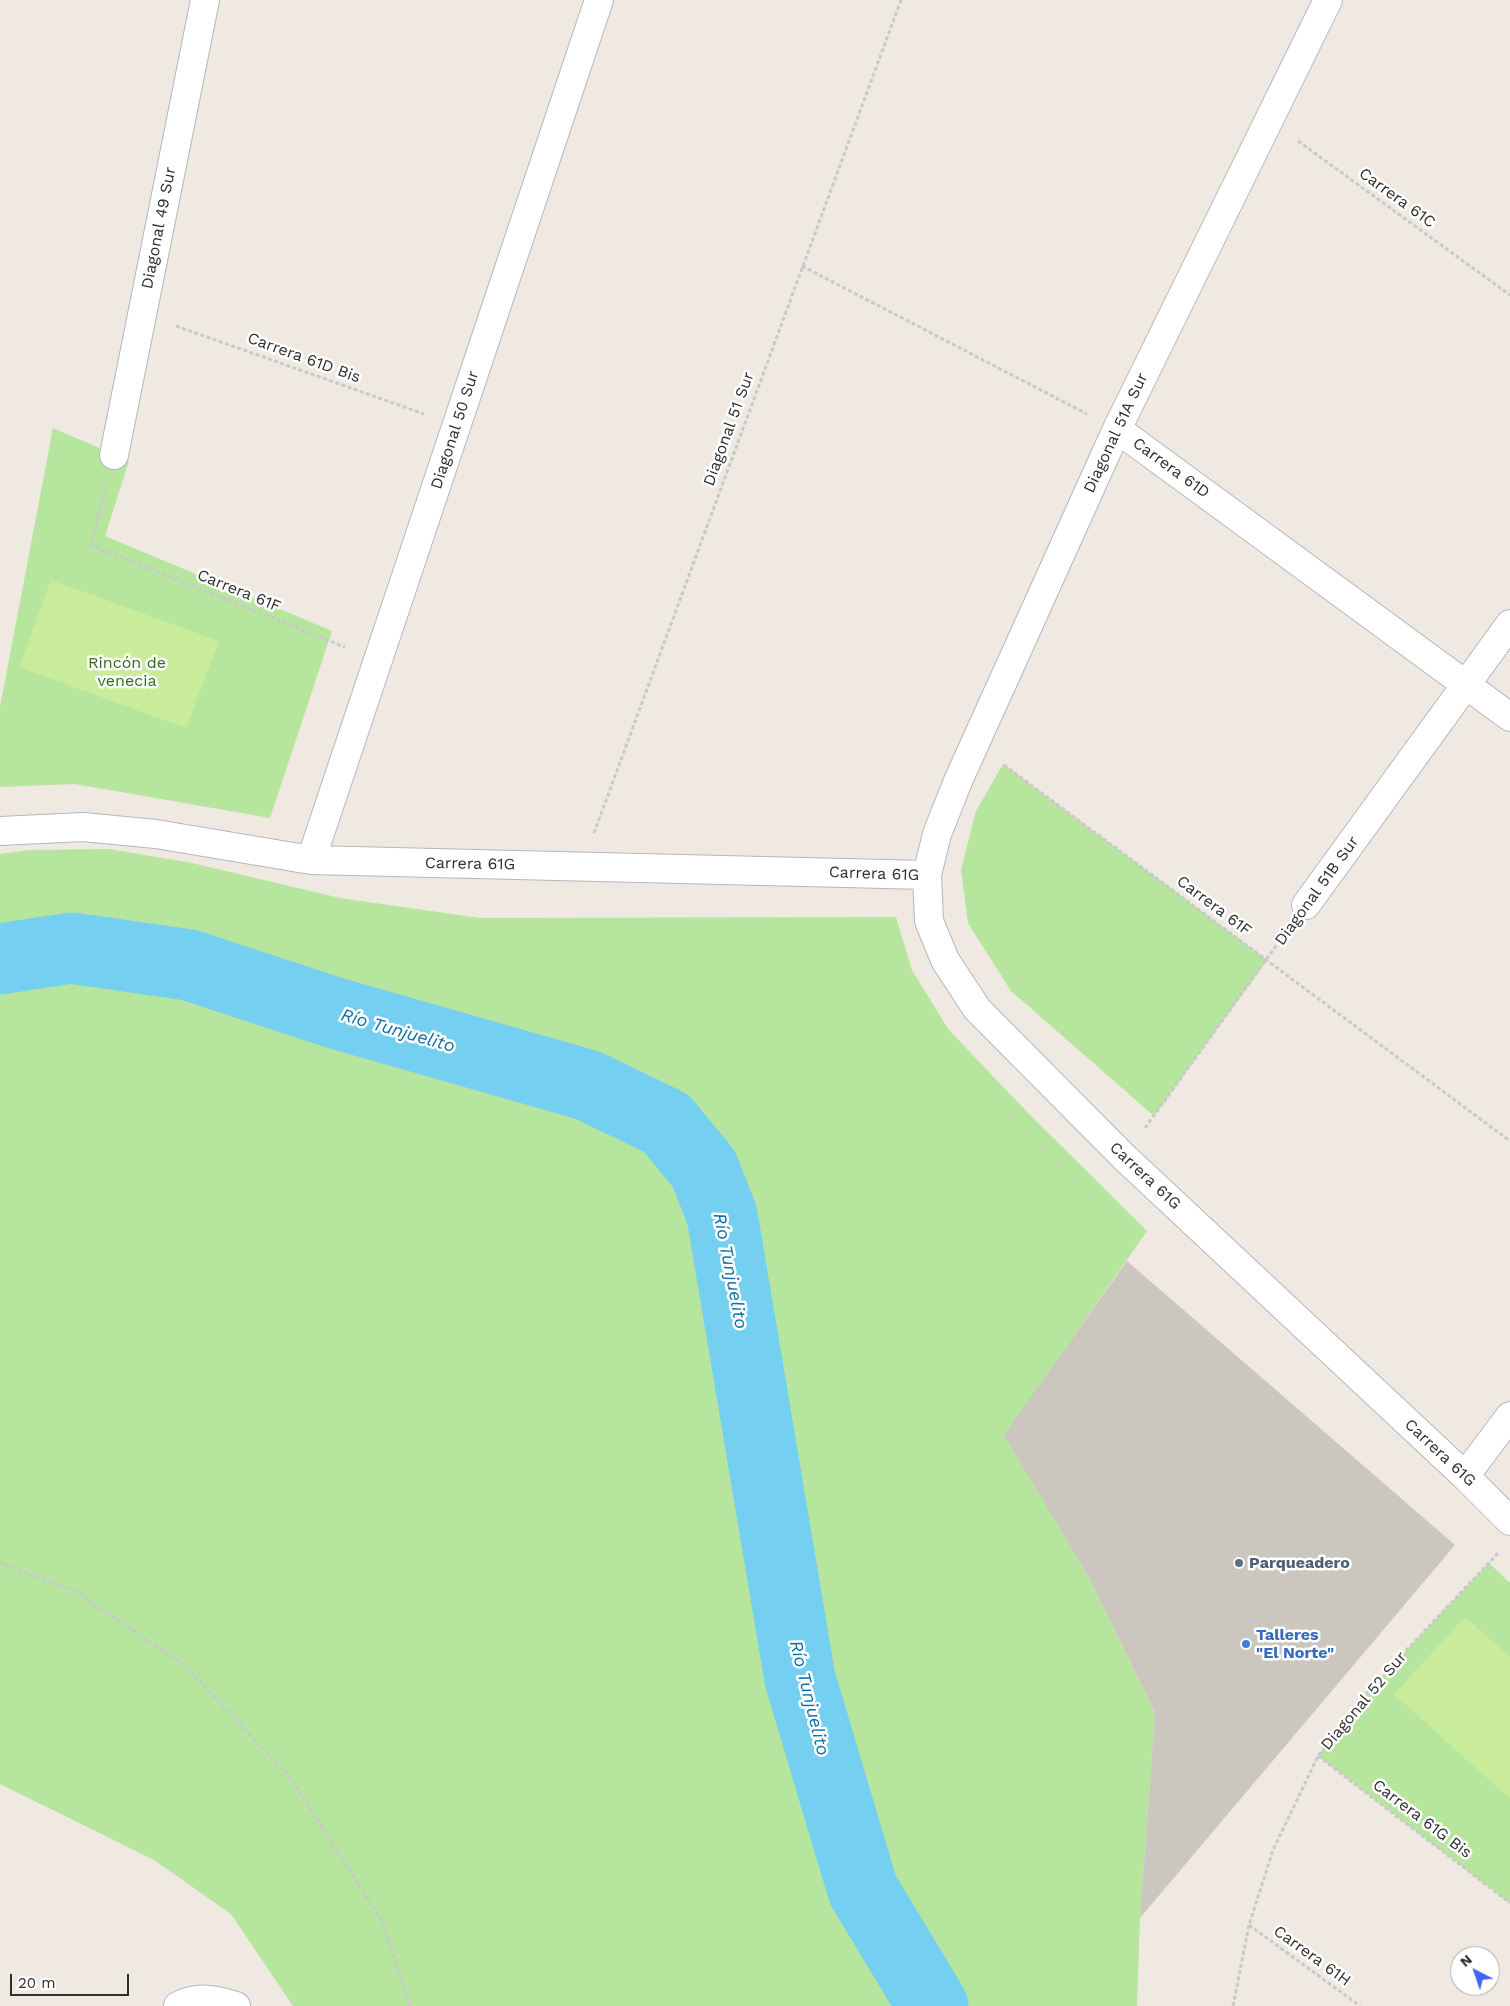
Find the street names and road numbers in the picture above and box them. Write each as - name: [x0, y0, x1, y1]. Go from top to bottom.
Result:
- street label: Carrera 61C: [1355, 164, 1439, 232]
- street label: Diagonal 49 Sur: [138, 165, 180, 291]
- street label: Carrera 61D Bis: [245, 329, 363, 387]
- street label: Diagonal 50 Sur: [427, 368, 483, 492]
- street label: Diagonal 51 Sur: [699, 369, 759, 489]
- street label: Diagonal 51A Sur: [1080, 370, 1152, 496]
- street label: Carrera 61D: [1129, 434, 1213, 502]
- street label: Carrera 61F: [194, 566, 284, 616]
- street label: Diagonal 51B Sur: [1271, 833, 1363, 949]
- street label: Carrera 61G: [425, 854, 515, 874]
- street label: Carrera 61G: [828, 863, 920, 885]
- street label: Carrera 61F: [1173, 872, 1255, 940]
- street label: Carrera 61G: [1105, 1138, 1185, 1214]
- street label: Carrera 61G: [1400, 1415, 1480, 1491]
- street label: Diagonal 52 Sur: [1317, 1648, 1411, 1754]
- street label: Carrera 61G Bis: [1369, 1776, 1475, 1862]
- street label: Carrera 61H: [1270, 1922, 1354, 1990]

